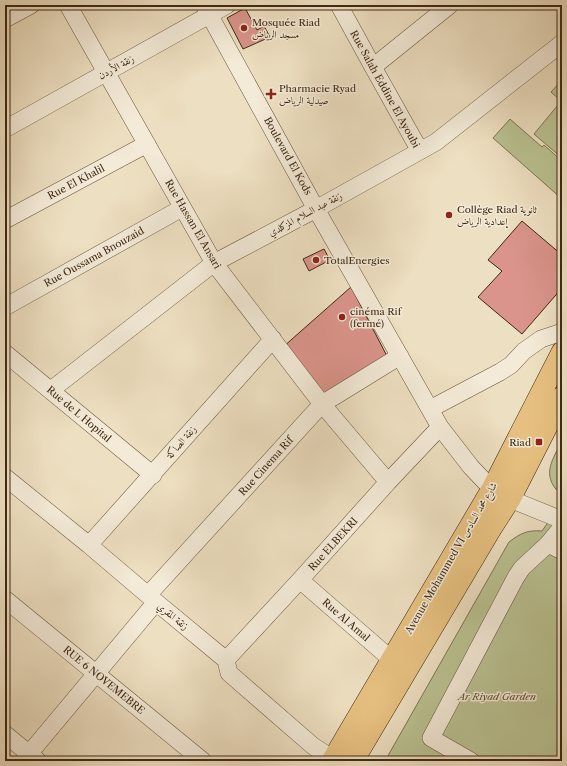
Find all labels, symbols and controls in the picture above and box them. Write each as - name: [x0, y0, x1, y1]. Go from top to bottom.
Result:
- place label: Mosquée Riad مسجد الرياض: [252, 16, 320, 41]
- marker: Mosquée Riad مسجد الرياض: [239, 23, 249, 33]
- street label: Rue Salah Eddine El Ayoubi: [347, 28, 423, 150]
- street label: زنقة الأردن: [96, 52, 136, 82]
- place label: Pharmacie Ryad صيدلية الرياض: [279, 82, 356, 107]
- marker: Pharmacie Ryad صيدلية الرياض: [266, 89, 276, 99]
- street label: Boulevard El Kods: [261, 115, 315, 197]
- street label: Rue El Khalil: [45, 162, 107, 202]
- street label: Rue Hassan El Ansari: [162, 177, 224, 271]
- street label: زنقة عبد السلام المزكلدي: [266, 189, 346, 242]
- place label: Collège Riad ثانوية إعدادية الرياض: [457, 203, 537, 229]
- marker: Collège Riad ثانوية إعدادية الرياض: [444, 210, 454, 220]
- street label: Rue Oussama Bnouzaid: [42, 224, 146, 290]
- place label: TotalEnergies: [324, 254, 390, 267]
- marker: TotalEnergies: [311, 255, 321, 265]
- place label: cinéma Rif (fermé): [350, 305, 403, 330]
- marker: cinéma Rif (fermé): [337, 312, 347, 322]
- street label: Rue de L Hopital: [44, 383, 114, 445]
- street label: زنقة الصاكة: [162, 423, 199, 462]
- street label: Rue Cinema Rif: [236, 433, 297, 498]
- place label: Riad: [509, 436, 531, 449]
- marker: Riad: [534, 437, 544, 447]
- street label: Avenue Mohammed VI شارع محمد السادس: [402, 480, 503, 639]
- street label: Rue ELBEKRI: [305, 514, 361, 574]
- street label: Rue Al Amal: [319, 596, 373, 644]
- street label: زنقة المقري: [153, 599, 191, 634]
- street label: RUE 6 NOVEMEBRE: [61, 643, 148, 717]
- park label: Ar Riyad Garden: [456, 690, 536, 703]

